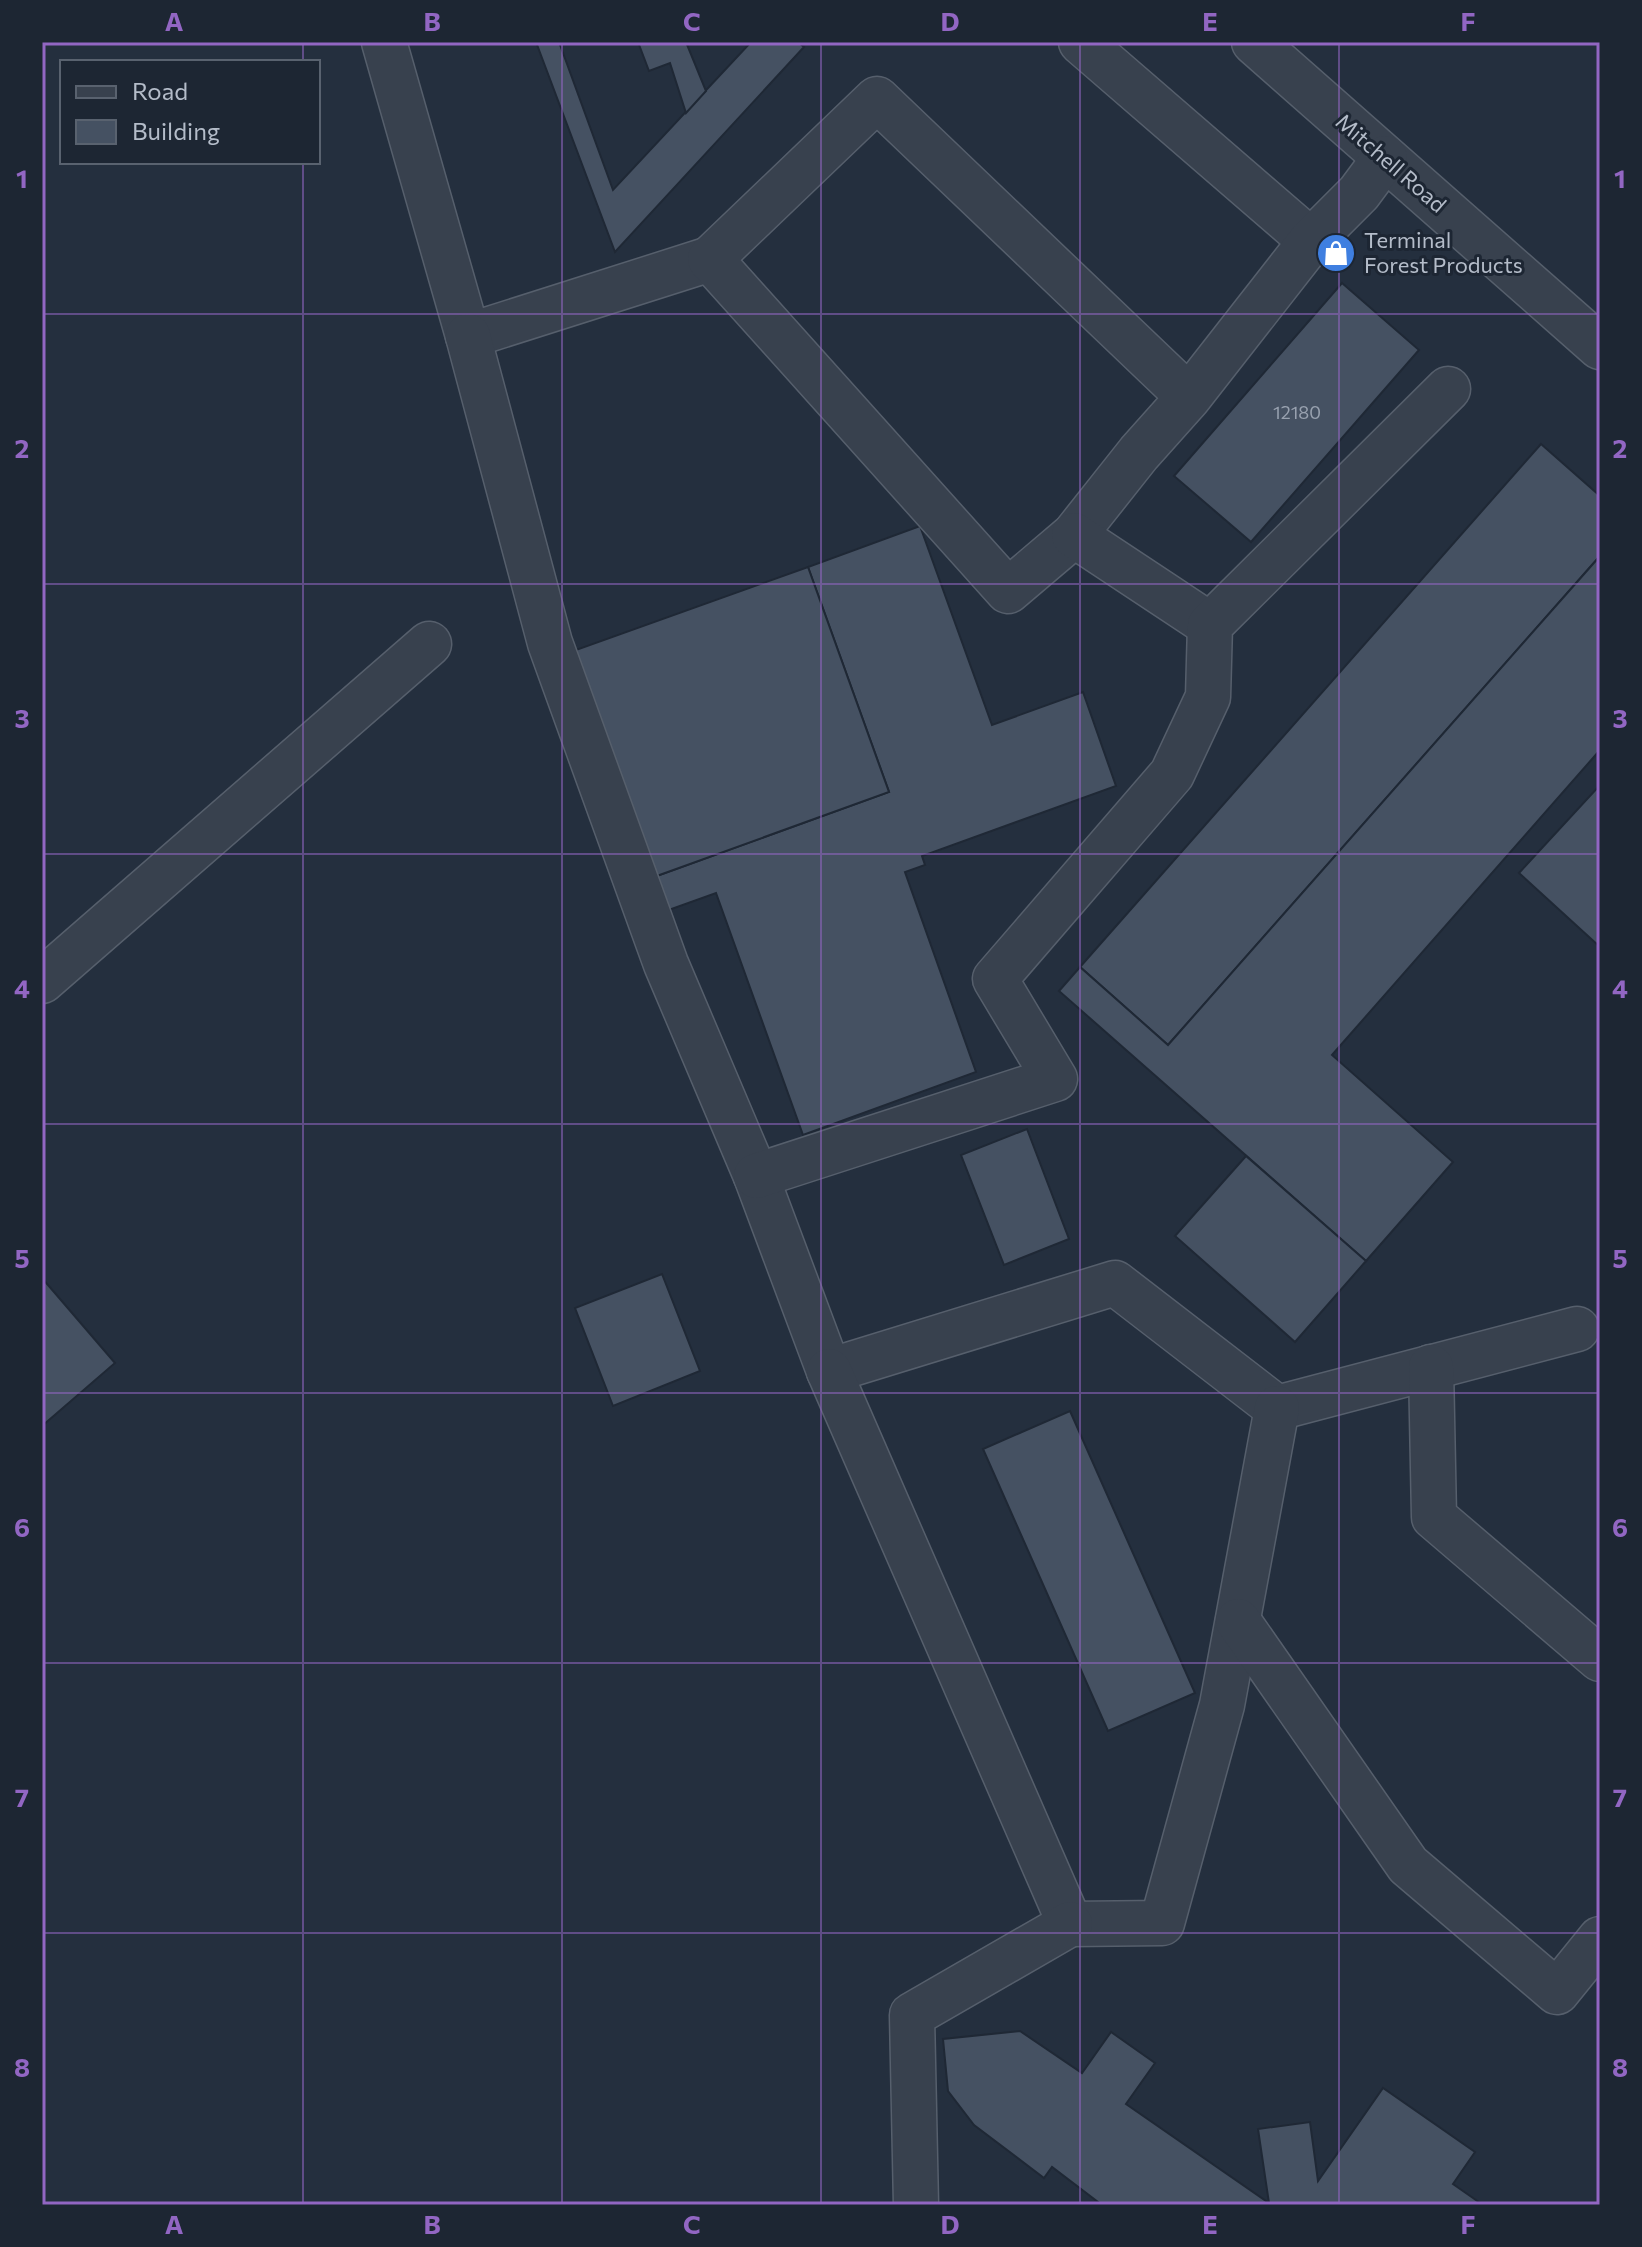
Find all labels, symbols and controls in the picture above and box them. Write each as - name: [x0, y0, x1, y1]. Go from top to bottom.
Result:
- text: A: [165, 5, 184, 36]
- text: B: [423, 5, 441, 36]
- text: C: [683, 5, 701, 36]
- text: D: [940, 5, 960, 36]
- text: E: [1202, 5, 1218, 36]
- text: F: [1460, 5, 1476, 36]
- legend: [60, 60, 320, 164]
- text: Road: [132, 76, 188, 105]
- street label: Mitchell Road: [1331, 107, 1452, 218]
- text: Building: [132, 116, 220, 145]
- text: 1: [16, 162, 28, 193]
- text: 1: [1614, 162, 1626, 193]
- place label: Terminal Forest Products: [1364, 226, 1523, 278]
- shop icon: Terminal Forest Products: [1315, 232, 1357, 274]
- house number: 12180: [1273, 401, 1321, 423]
- text: 2: [15, 432, 29, 463]
- text: 2: [1613, 432, 1627, 463]
- text: 3: [14, 702, 30, 733]
- text: 3: [1612, 702, 1628, 733]
- text: 4: [14, 972, 30, 1003]
- text: 4: [1612, 972, 1628, 1003]
- text: 5: [14, 1242, 30, 1273]
- text: 5: [1612, 1242, 1628, 1273]
- text: 6: [14, 1511, 30, 1542]
- text: 6: [1612, 1511, 1628, 1542]
- text: 7: [15, 1781, 29, 1812]
- text: 7: [1613, 1781, 1627, 1812]
- text: 8: [14, 2051, 30, 2082]
- text: 8: [1612, 2051, 1628, 2082]
- text: A: [165, 2208, 184, 2239]
- text: B: [423, 2208, 441, 2239]
- text: C: [683, 2208, 701, 2239]
- text: D: [940, 2208, 960, 2239]
- text: E: [1202, 2208, 1218, 2239]
- text: F: [1460, 2208, 1476, 2239]

